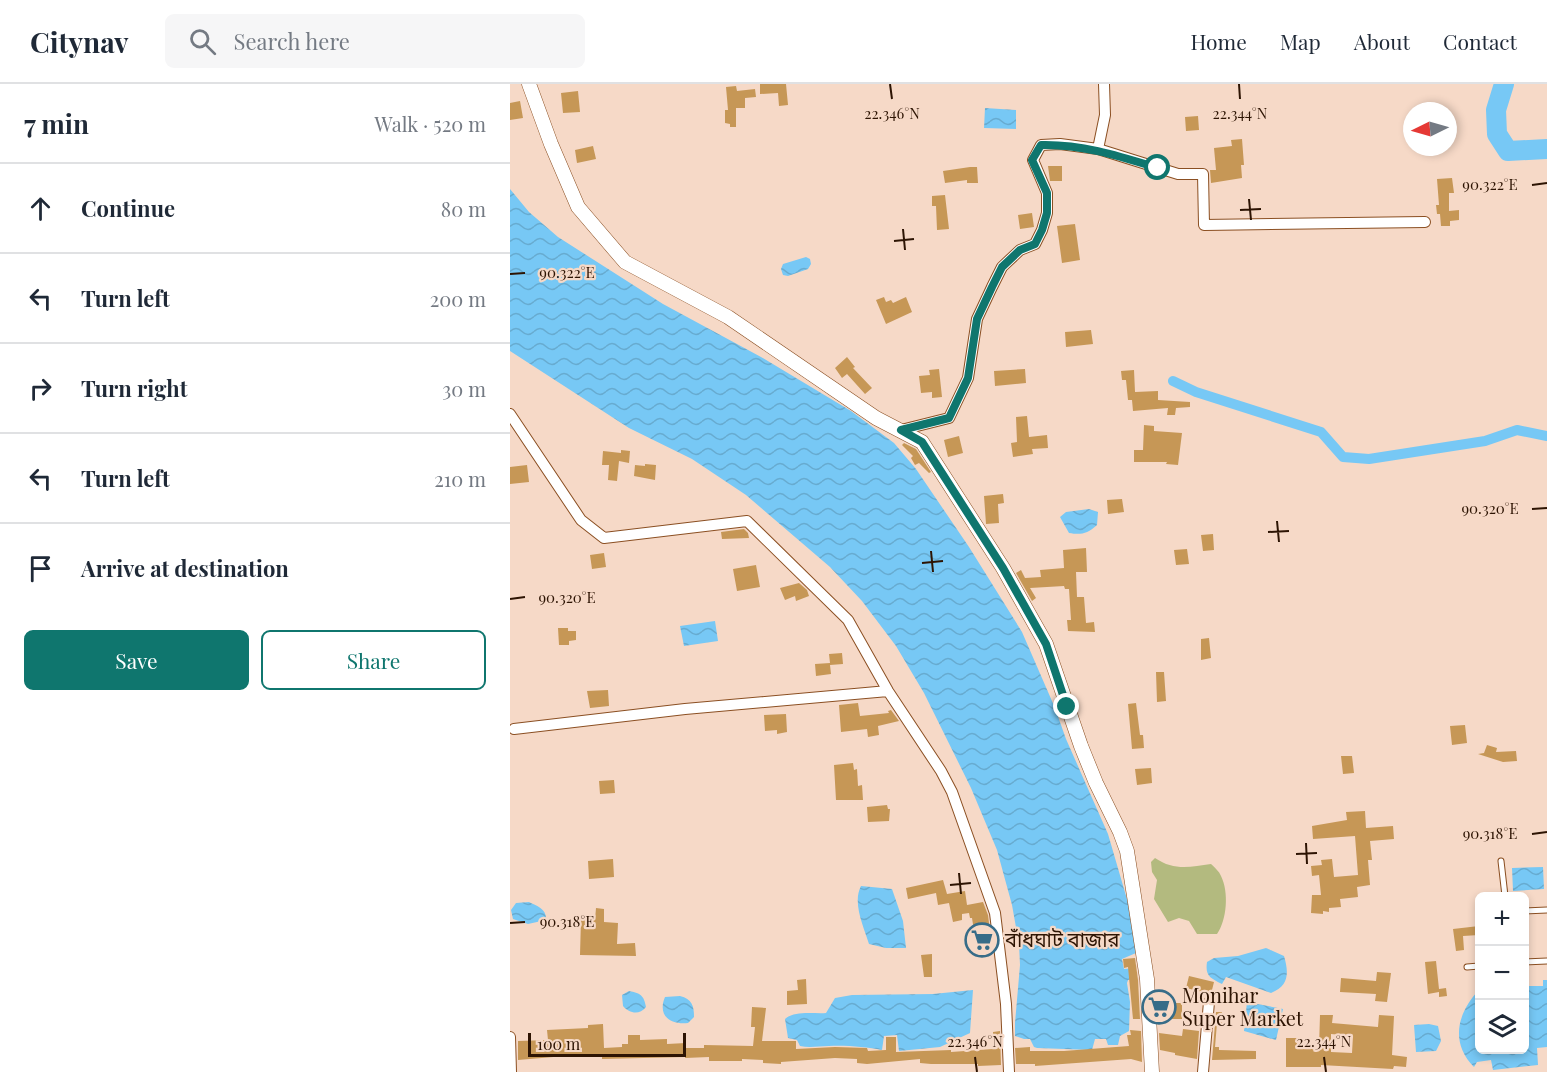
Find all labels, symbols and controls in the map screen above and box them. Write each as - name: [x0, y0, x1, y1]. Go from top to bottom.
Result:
- search box: [165, 14, 585, 68]
- text: Citynav: [30, 23, 129, 60]
- icon: search: [186, 25, 219, 58]
- text: Search here: [234, 26, 350, 56]
- text: Home: [1191, 27, 1247, 55]
- text: Map: [1280, 27, 1321, 55]
- text: About: [1354, 27, 1410, 55]
- text: Contact: [1443, 27, 1517, 55]
- north arrow: [1403, 102, 1457, 156]
- text: 22.346°N: [864, 103, 920, 123]
- text: 22.344°N: [1213, 103, 1268, 123]
- text: 7 min: [24, 106, 89, 141]
- text: Walk · 520 m: [375, 110, 486, 137]
- route start: [1144, 154, 1170, 180]
- text: 90.322°E: [1462, 174, 1518, 194]
- icon: ahead: [24, 192, 57, 225]
- text: Continue: [81, 193, 175, 223]
- text: 80 m: [441, 195, 486, 222]
- text: 90.322°E: [539, 262, 595, 282]
- icon: left: [24, 282, 57, 315]
- text: Turn left: [81, 283, 170, 313]
- text: 200 m: [430, 285, 486, 312]
- icon: right: [24, 372, 57, 405]
- text: Turn right: [81, 373, 187, 403]
- text: 30 m: [442, 375, 486, 402]
- icon: left: [24, 462, 57, 495]
- text: Turn left: [81, 463, 170, 493]
- text: 210 m: [434, 465, 486, 492]
- text: 90.320°E: [1461, 498, 1519, 518]
- icon: arrive: [24, 552, 57, 585]
- text: Arrive at destination: [81, 553, 289, 583]
- text: 90.320°E: [538, 587, 596, 607]
- button: Save: [24, 630, 249, 690]
- button: Share: [261, 630, 486, 690]
- route end: [1053, 693, 1079, 719]
- text: 90.318°E: [1463, 823, 1517, 843]
- map controls: [1475, 892, 1529, 1054]
- button: +: [1475, 892, 1529, 946]
- text: 90.318°E: [540, 911, 594, 931]
- supermarket icon: বাঁধঘাট বাজার: [964, 922, 1000, 958]
- place label: বাঁধঘাট বাজার: [1004, 925, 1121, 952]
- button: −: [1475, 946, 1529, 1000]
- place label: Monihar Super Market: [1182, 981, 1304, 1031]
- supermarket icon: Monihar Super Market: [1141, 989, 1177, 1025]
- button: layers: [1475, 1000, 1529, 1054]
- scale bar: [528, 1030, 686, 1058]
- text: 22.346°N: [947, 1031, 1003, 1051]
- text: 22.344°N: [1297, 1031, 1352, 1051]
- text: 100 m: [537, 1033, 580, 1054]

